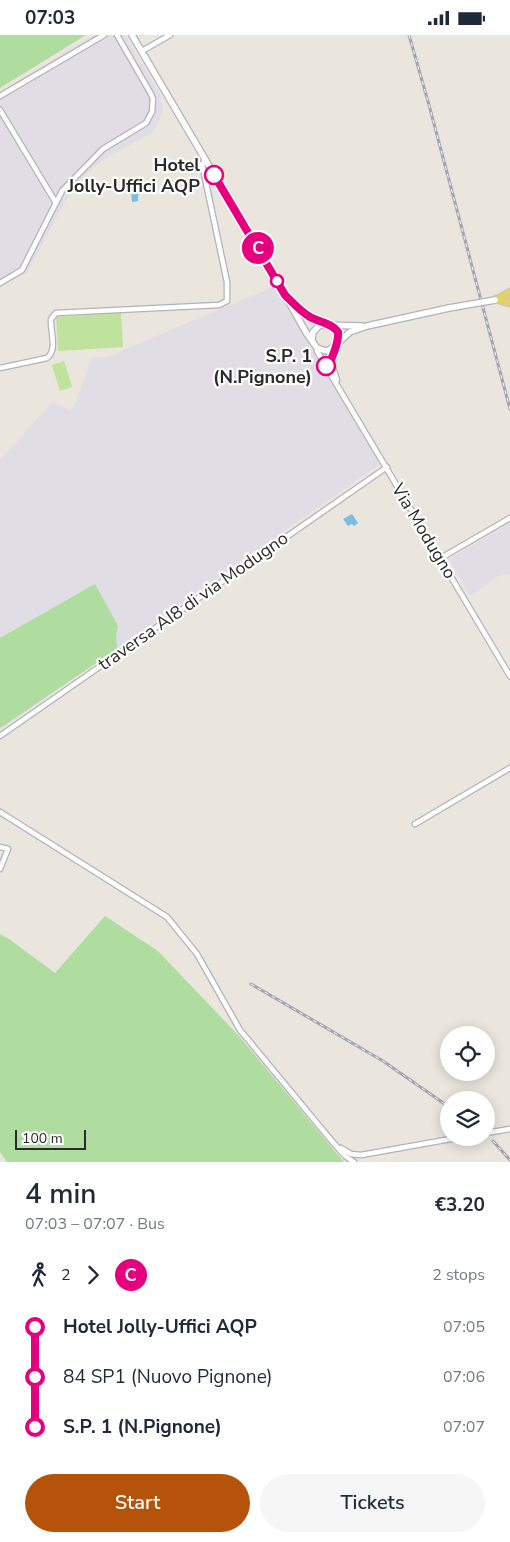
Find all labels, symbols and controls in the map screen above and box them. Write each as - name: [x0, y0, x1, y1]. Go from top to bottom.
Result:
- text: 07:03: [25, 5, 75, 31]
- place label: Hotel Jolly-Uffici AQP: [67, 153, 200, 198]
- marker: Hotel Jolly-Uffici AQP: [204, 165, 224, 185]
- line badge: C: [242, 232, 274, 264]
- text: C: [252, 236, 264, 260]
- unlabelled marker: [270, 274, 284, 288]
- place label: S.P. 1 (N.Pignone): [213, 344, 312, 389]
- marker: S.P. 1 (N.Pignone): [316, 356, 336, 376]
- street label: Via Modugno: [386, 478, 462, 583]
- street label: traversa AI8 di via Modugno: [93, 526, 293, 676]
- map controls: [440, 1026, 495, 1146]
- button: locate: [440, 1026, 495, 1081]
- button: layers: [440, 1091, 495, 1146]
- scale bar: [15, 1127, 86, 1150]
- text: 100 m: [22, 1129, 63, 1148]
- text: 4 min: [25, 1175, 96, 1213]
- text: €3.20: [435, 1192, 485, 1218]
- text: 07:03 – 07:07 · Bus: [25, 1213, 165, 1235]
- icon: walk: [25, 1261, 53, 1289]
- icon: forward: [79, 1261, 107, 1289]
- text: C: [125, 1263, 137, 1287]
- text: 2: [61, 1264, 71, 1286]
- text: 2 stops: [432, 1264, 485, 1286]
- text: Hotel Jolly-Uffici AQP: [63, 1314, 257, 1340]
- text: 07:05: [443, 1316, 485, 1338]
- text: 84 SP1 (Nuovo Pignone): [63, 1364, 273, 1390]
- text: 07:06: [443, 1366, 485, 1388]
- text: S.P. 1 (N.Pignone): [63, 1414, 222, 1440]
- text: 07:07: [443, 1416, 485, 1438]
- button: Start: [25, 1474, 250, 1532]
- button: Tickets: [260, 1474, 485, 1532]

